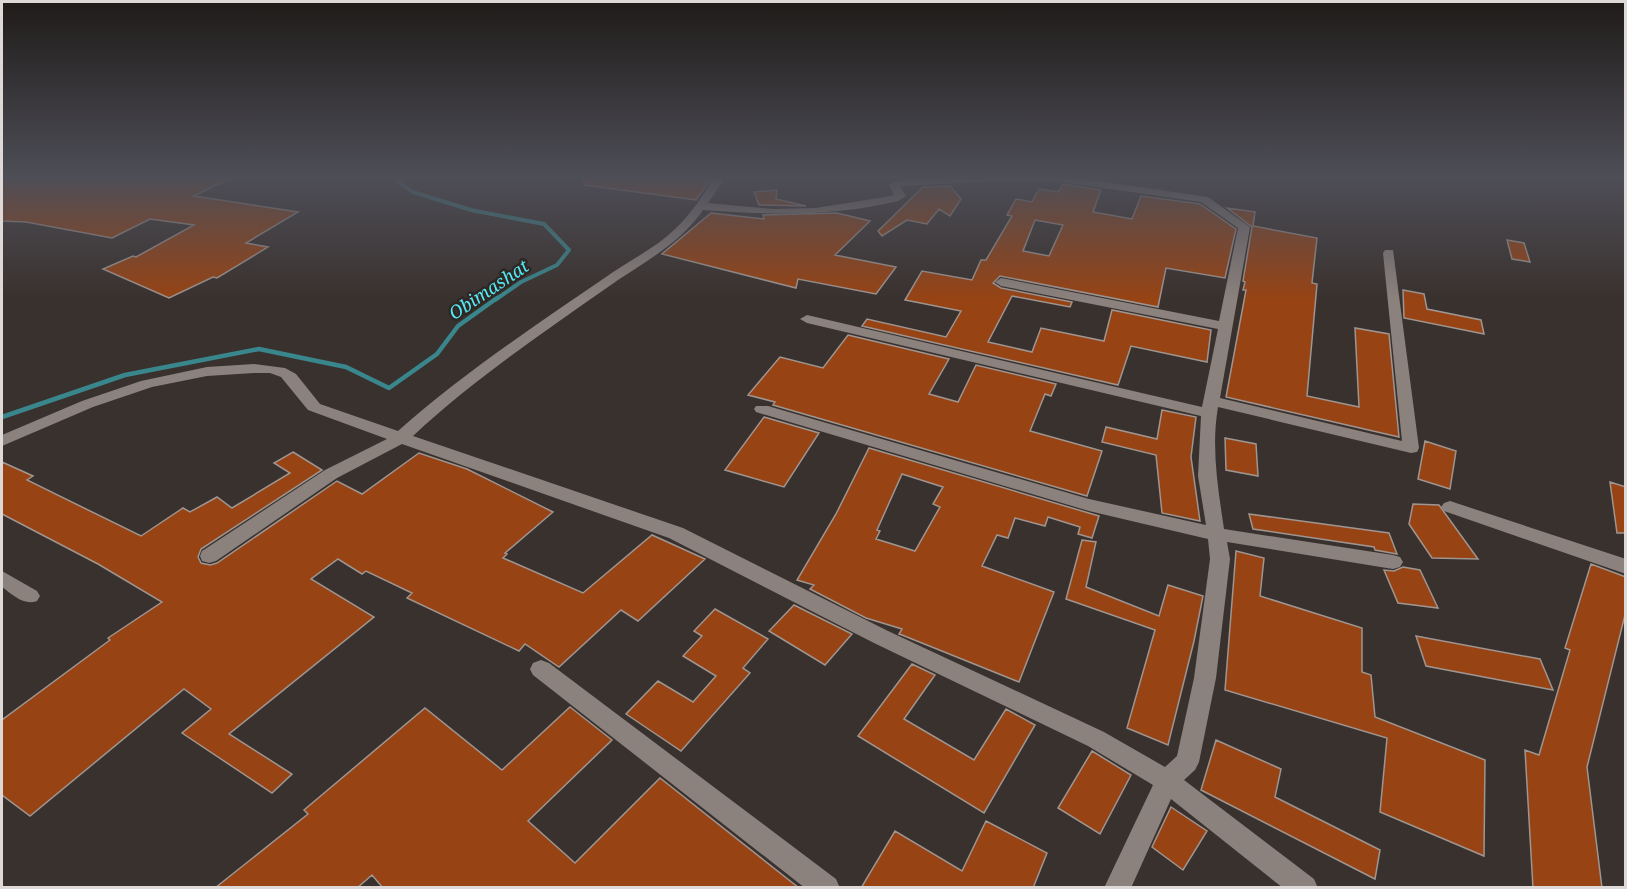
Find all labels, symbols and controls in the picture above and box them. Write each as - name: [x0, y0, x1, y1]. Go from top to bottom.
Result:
- water label: Obimashat: [444, 253, 533, 325]

